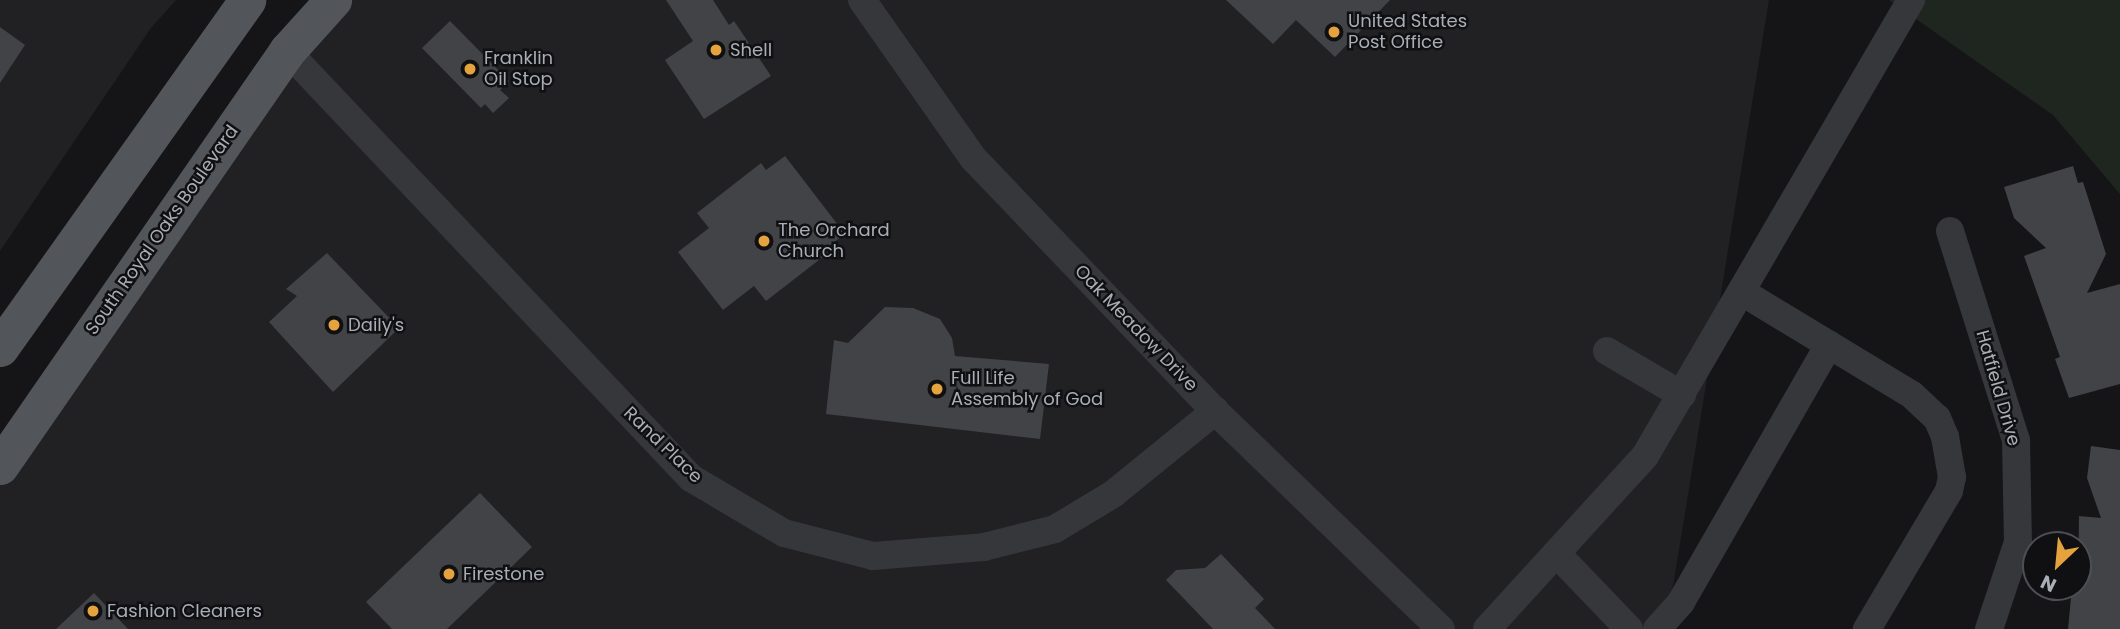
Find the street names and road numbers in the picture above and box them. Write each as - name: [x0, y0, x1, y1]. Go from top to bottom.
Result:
- street label: South Royal Oaks Boulevard: [81, 121, 243, 339]
- street label: Oak Meadow Drive: [1070, 260, 1202, 396]
- street label: Hatfield Drive: [1971, 328, 2025, 448]
- street label: Rand Place: [619, 402, 707, 488]

